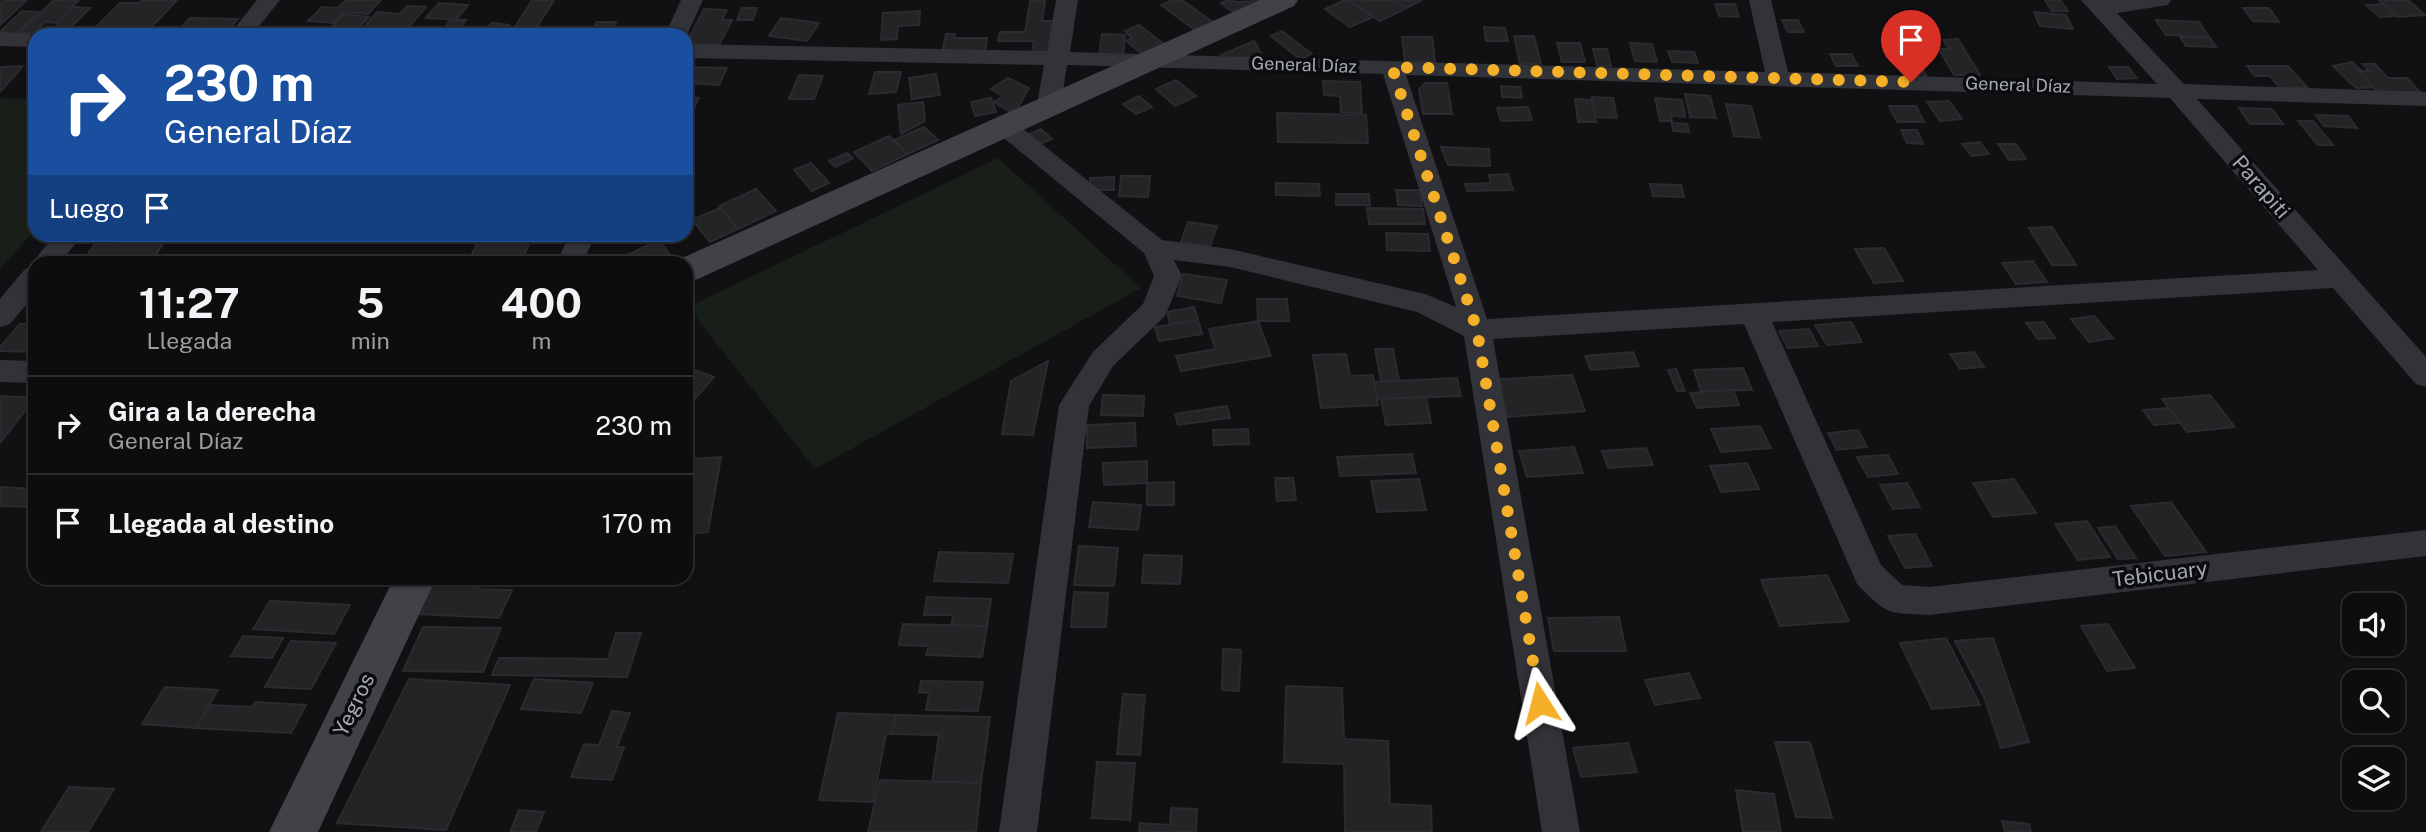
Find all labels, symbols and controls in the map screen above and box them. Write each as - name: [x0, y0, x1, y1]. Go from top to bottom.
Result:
- pin: [1881, 10, 1941, 82]
- icon: arrive: [1892, 21, 1930, 59]
- street label: General Díaz: [1251, 52, 1357, 77]
- text: 230 m: [164, 54, 314, 112]
- icon: right: [49, 56, 140, 147]
- street label: General Díaz: [1965, 72, 2071, 97]
- text: General Díaz: [164, 113, 352, 150]
- street label: Parapiti: [2227, 150, 2296, 223]
- icon: arrive: [138, 189, 176, 227]
- text: Luego: [49, 193, 124, 224]
- text: 11:27: [139, 278, 240, 327]
- text: 5: [356, 278, 384, 327]
- text: 400: [501, 278, 582, 327]
- text: Llegada: [146, 327, 232, 354]
- text: min: [351, 327, 390, 354]
- text: m: [531, 327, 551, 354]
- text: Gira a la derecha: [108, 396, 316, 427]
- icon: right: [49, 406, 87, 444]
- text: 230 m: [596, 410, 672, 441]
- text: General Díaz: [108, 427, 243, 454]
- icon: arrive: [49, 504, 87, 542]
- text: Llegada al destino: [108, 508, 334, 539]
- text: 170 m: [602, 508, 672, 539]
- street label: Tebicuary: [2111, 555, 2209, 592]
- map controls: [2342, 593, 2405, 810]
- button: sound: [2342, 593, 2405, 656]
- position arrow: [1503, 666, 1577, 740]
- street label: Yegros: [328, 669, 379, 740]
- button: search: [2342, 670, 2405, 733]
- button: layers: [2342, 747, 2405, 810]

